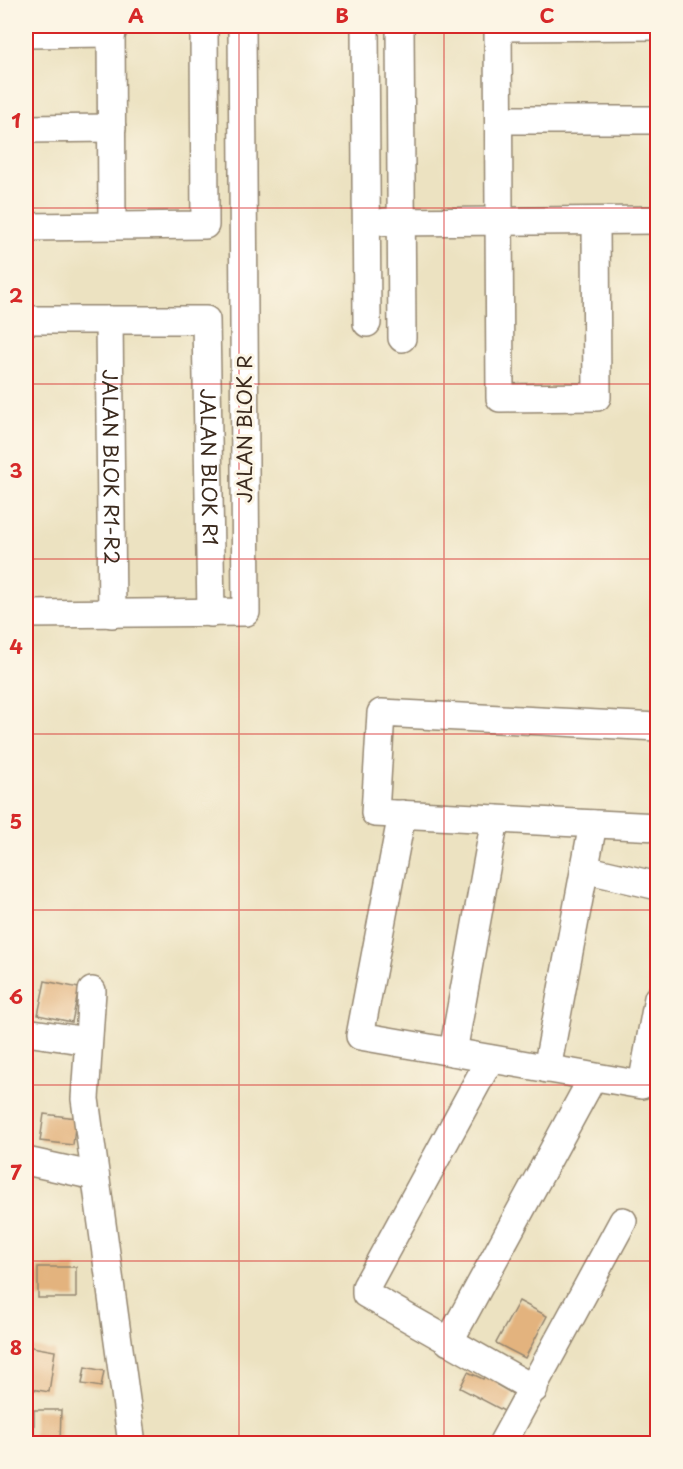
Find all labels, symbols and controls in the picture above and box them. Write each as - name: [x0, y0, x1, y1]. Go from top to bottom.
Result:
- text: A: [128, 0, 144, 30]
- text: B: [335, 0, 349, 30]
- text: C: [539, 0, 555, 30]
- text: 1: [11, 105, 21, 135]
- text: 2: [9, 280, 23, 310]
- street label: JALAN BLOK R: [229, 355, 259, 503]
- street label: JALAN BLOK R1-R2: [96, 369, 127, 565]
- street label: JALAN BLOK R1: [193, 388, 226, 546]
- text: 3: [9, 455, 23, 485]
- text: 4: [9, 631, 23, 661]
- text: 5: [10, 806, 22, 836]
- text: 6: [9, 981, 23, 1011]
- text: 7: [10, 1157, 22, 1187]
- text: 8: [10, 1332, 22, 1362]

